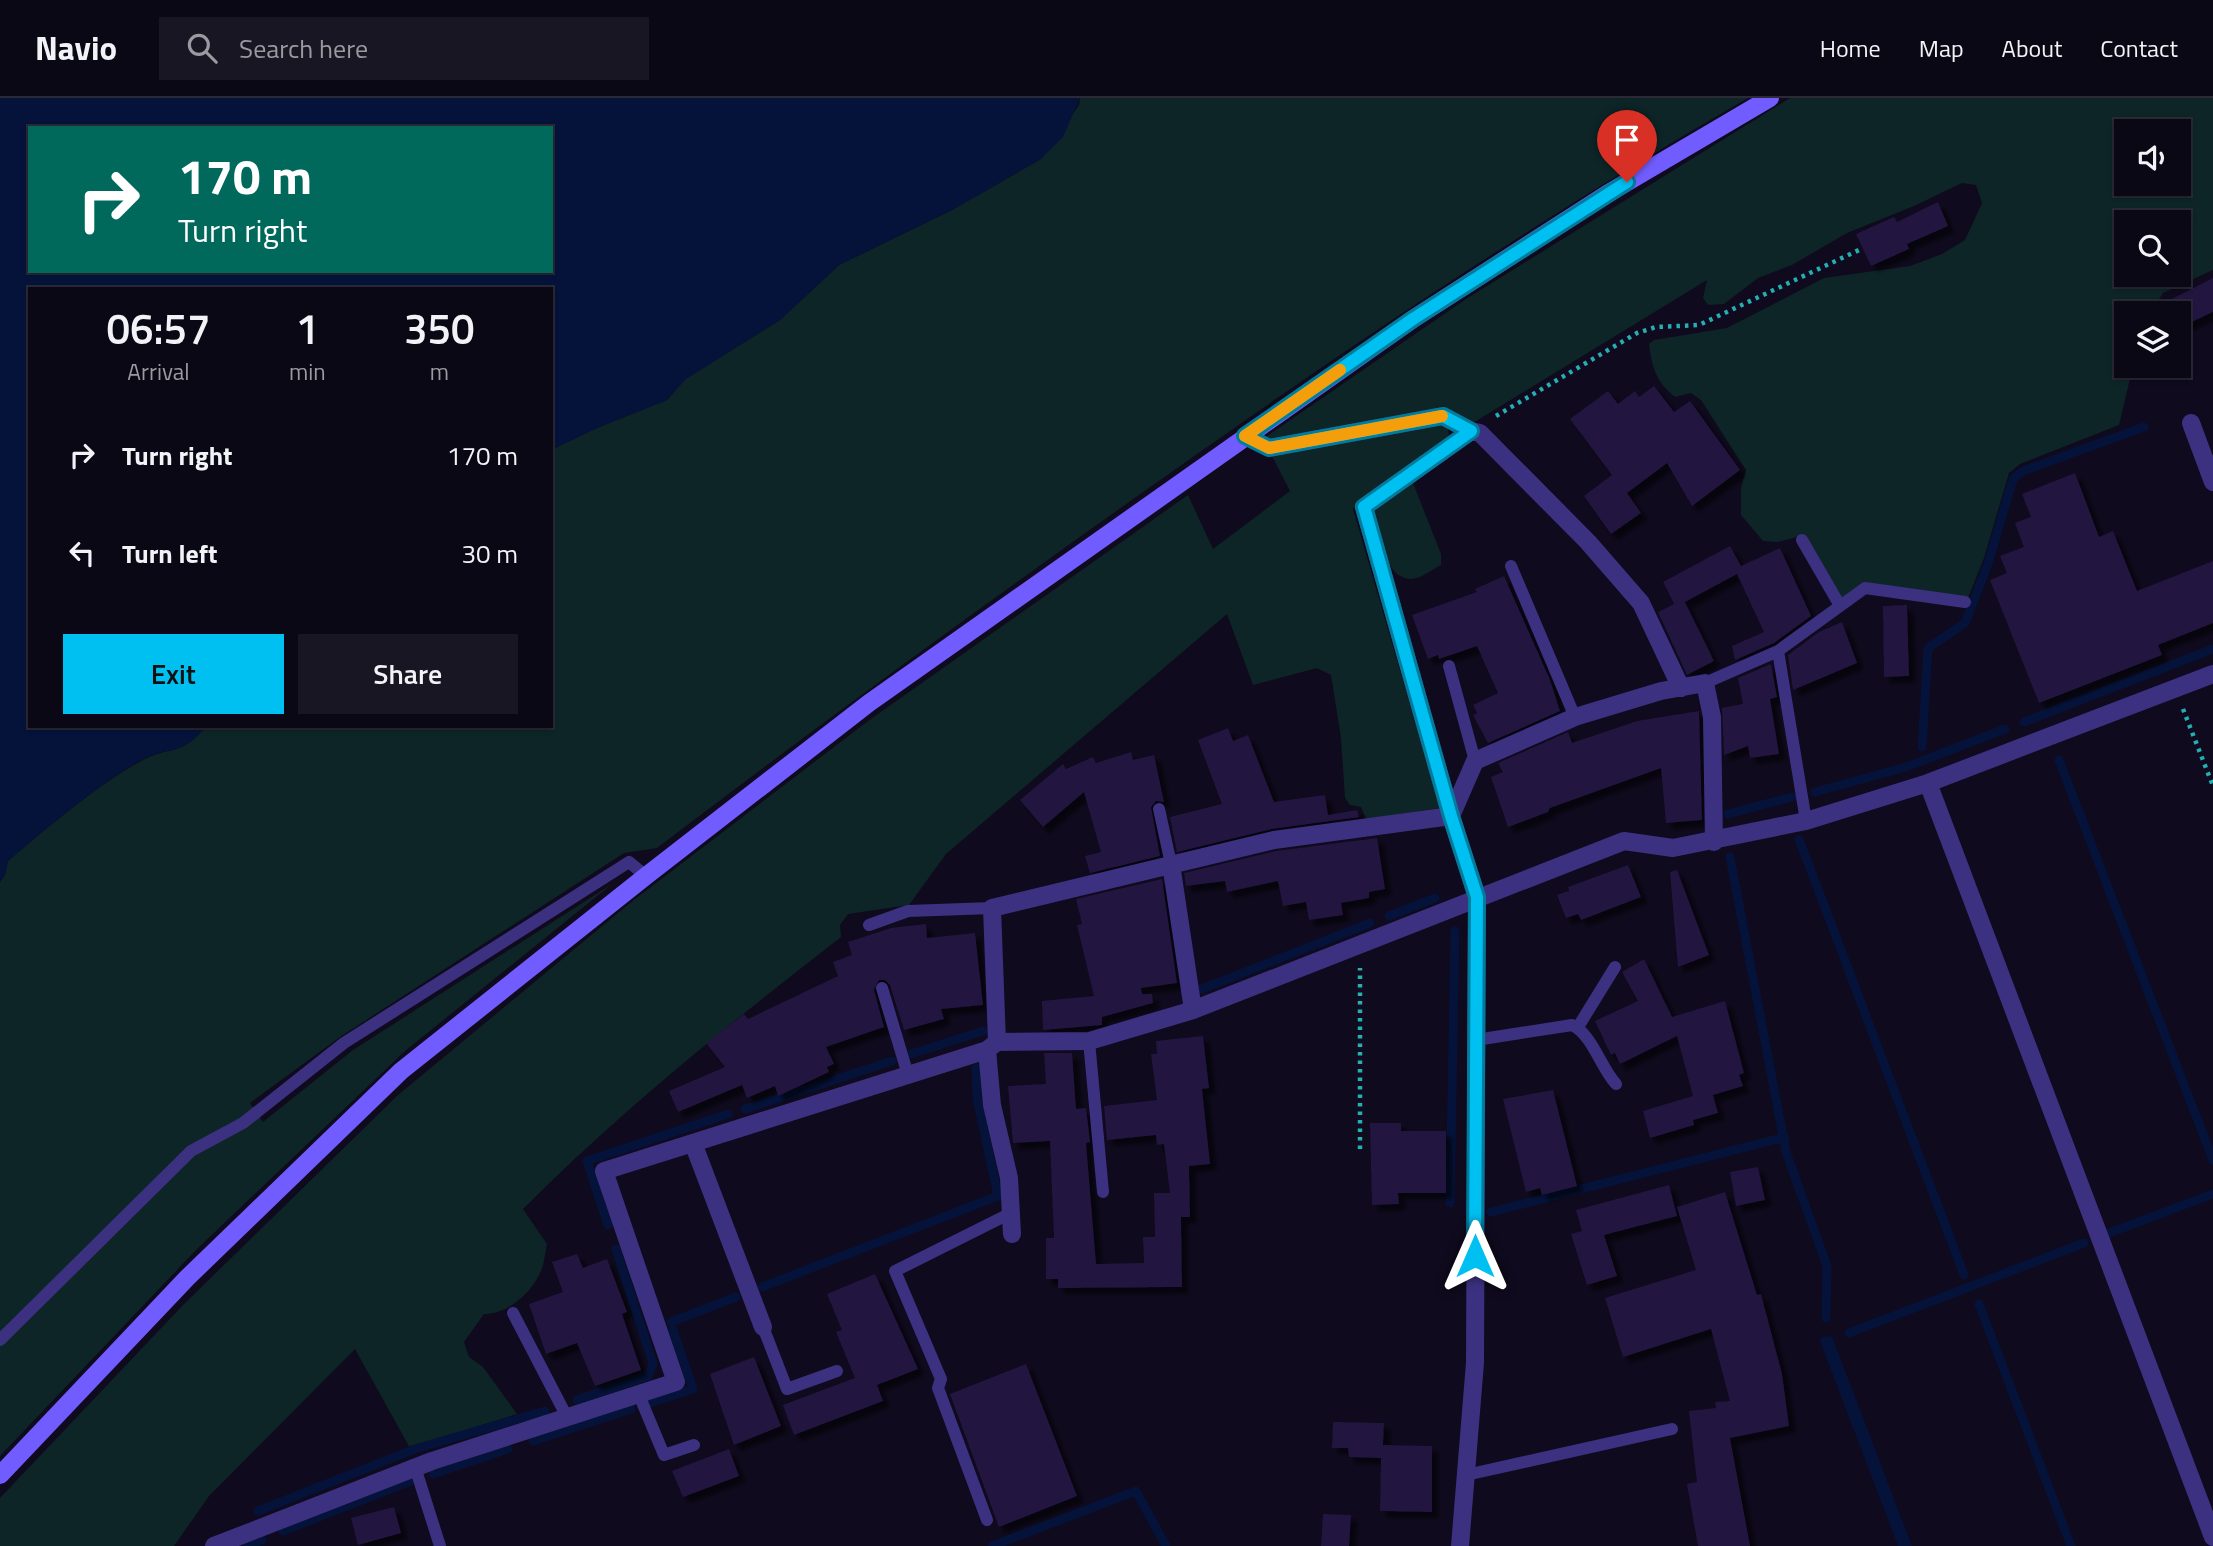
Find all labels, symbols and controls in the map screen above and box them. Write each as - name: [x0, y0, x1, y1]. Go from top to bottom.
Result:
- search box: [159, 17, 649, 80]
- text: Navio: [35, 23, 117, 73]
- icon: search: [183, 29, 221, 67]
- text: Search here: [239, 29, 368, 68]
- text: Home: [1820, 30, 1881, 66]
- text: Map: [1919, 30, 1964, 66]
- text: About: [2002, 30, 2062, 66]
- text: Contact: [2100, 30, 2178, 66]
- pin: [1597, 110, 1657, 182]
- map controls: [2114, 119, 2191, 378]
- button: sound: [2114, 119, 2191, 196]
- icon: arrive: [1608, 121, 1646, 159]
- text: 170 m: [178, 138, 312, 213]
- icon: right: [63, 154, 154, 245]
- text: Turn right: [178, 206, 307, 254]
- button: search: [2114, 210, 2191, 287]
- text: 06:57: [106, 296, 211, 360]
- text: 1: [296, 296, 319, 360]
- text: 350: [404, 296, 475, 360]
- button: layers: [2114, 301, 2191, 378]
- text: Arrival: [127, 354, 190, 389]
- text: min: [289, 354, 326, 389]
- text: m: [430, 354, 449, 389]
- icon: right: [63, 436, 101, 474]
- text: Turn right: [122, 436, 233, 475]
- text: 170 m: [447, 436, 518, 475]
- icon: left: [63, 534, 101, 572]
- text: Turn left: [122, 534, 217, 573]
- text: 30 m: [461, 534, 518, 573]
- button: Exit: [63, 634, 284, 714]
- button: Share: [298, 634, 518, 714]
- position arrow: [1438, 1219, 1512, 1293]

